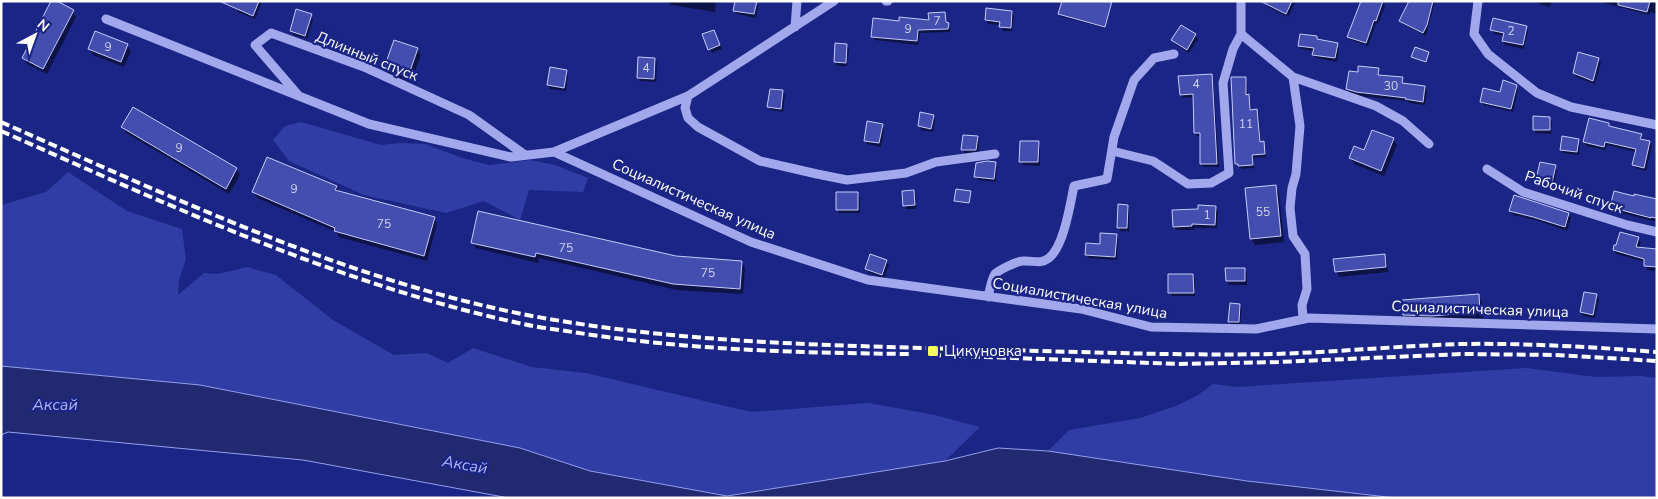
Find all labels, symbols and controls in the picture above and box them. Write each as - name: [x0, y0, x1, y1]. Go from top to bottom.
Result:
- north arrow: [10, 10, 60, 60]
- house number: 7: [933, 13, 941, 29]
- text: N: [33, 15, 53, 36]
- house number: 9: [904, 21, 912, 37]
- house number: 2: [1507, 23, 1515, 39]
- street label: Длинный спуск: [313, 26, 421, 86]
- house number: 9: [104, 39, 112, 55]
- house number: 4: [642, 60, 650, 76]
- house number: 4: [1192, 76, 1200, 92]
- house number: 30: [1384, 78, 1398, 94]
- house number: 11: [1239, 116, 1253, 132]
- house number: 9: [175, 140, 183, 156]
- street label: Социалистическая улица: [609, 154, 779, 244]
- street label: Рабочий спуск: [1522, 166, 1626, 218]
- house number: 9: [290, 181, 298, 197]
- house number: 55: [1256, 204, 1270, 220]
- house number: 1: [1203, 207, 1211, 223]
- house number: 75: [377, 216, 391, 232]
- house number: 75: [559, 240, 573, 256]
- house number: 75: [701, 265, 715, 281]
- street label: Социалистическая улица: [991, 273, 1169, 323]
- street label: Социалистическая улица: [1391, 296, 1569, 322]
- place label: Цикуновка: [944, 341, 1022, 361]
- marker: Цикуновка: [926, 344, 940, 358]
- water label: Аксай: [31, 394, 78, 416]
- water label: Аксай: [439, 450, 489, 480]

